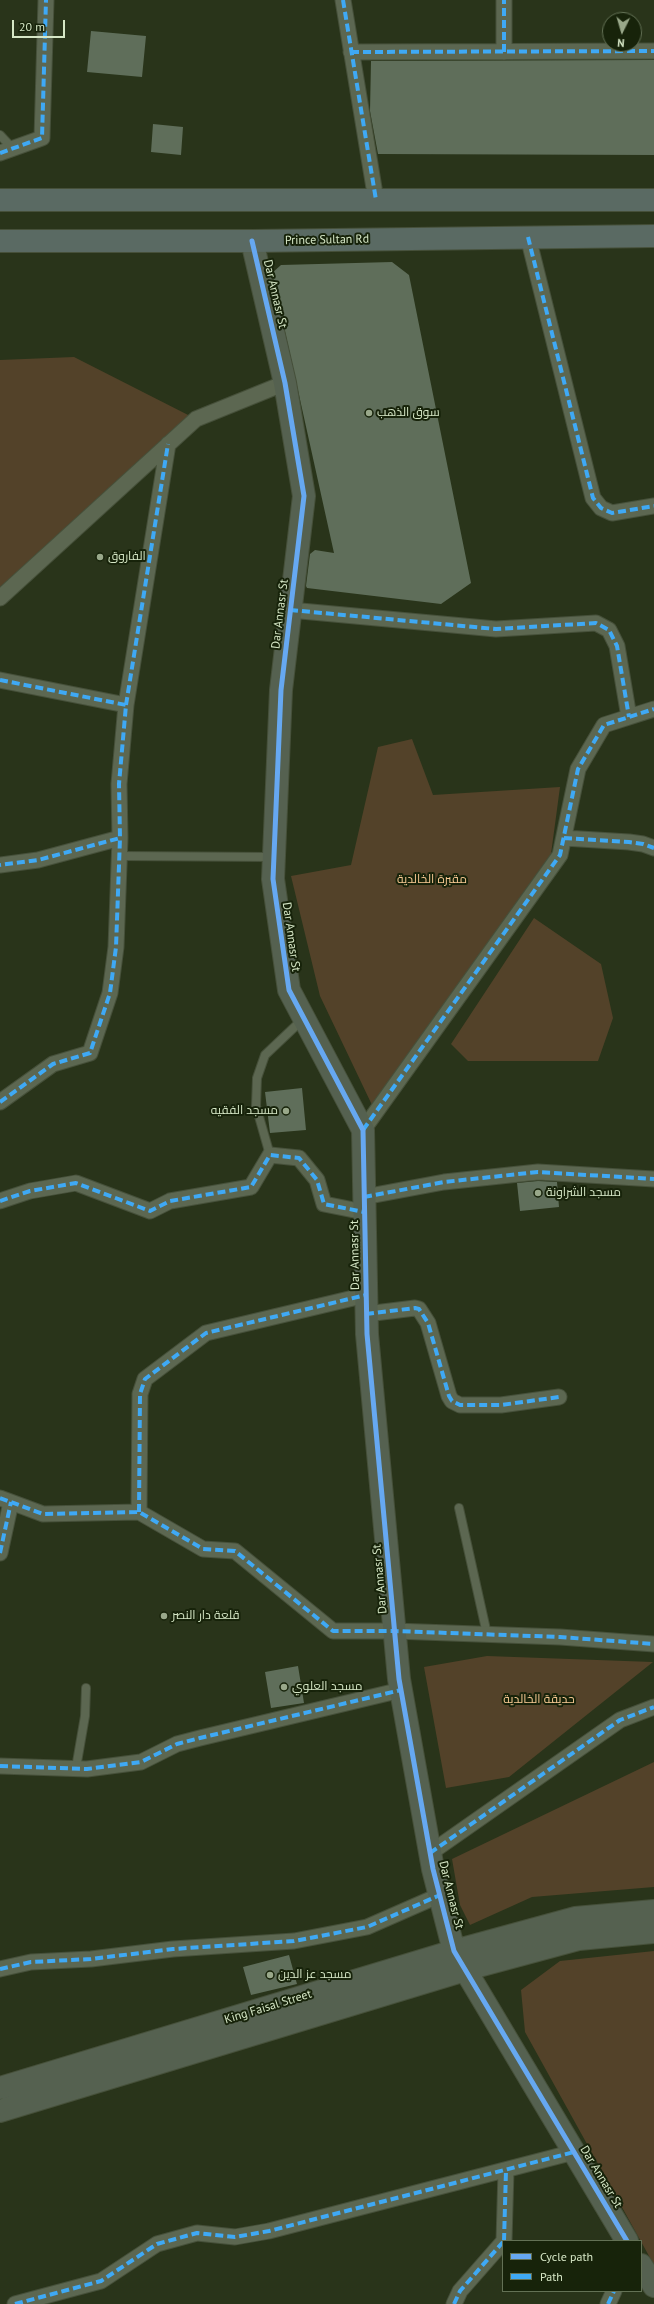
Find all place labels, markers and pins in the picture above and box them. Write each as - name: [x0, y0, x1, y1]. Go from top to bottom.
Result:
- place label: سوق الذهب: [377, 406, 440, 420]
- marker: سوق الذهب: [364, 408, 374, 418]
- place label: الفاروق: [108, 550, 146, 564]
- marker: الفاروق: [95, 552, 105, 562]
- place label: مسجد الفقيه: [211, 1104, 278, 1118]
- marker: مسجد الفقيه: [281, 1106, 291, 1116]
- place label: مسجد الشراونة: [546, 1186, 621, 1200]
- marker: مسجد الشراونة: [533, 1188, 543, 1198]
- place label: قلعة دار النصر: [172, 1609, 240, 1623]
- marker: قلعة دار النصر: [159, 1611, 169, 1621]
- place label: مسجد العلوي: [292, 1680, 362, 1694]
- marker: مسجد العلوي: [279, 1682, 289, 1692]
- place label: مسجد عز الدين: [278, 1968, 351, 1982]
- marker: مسجد عز الدين: [265, 1970, 275, 1980]

